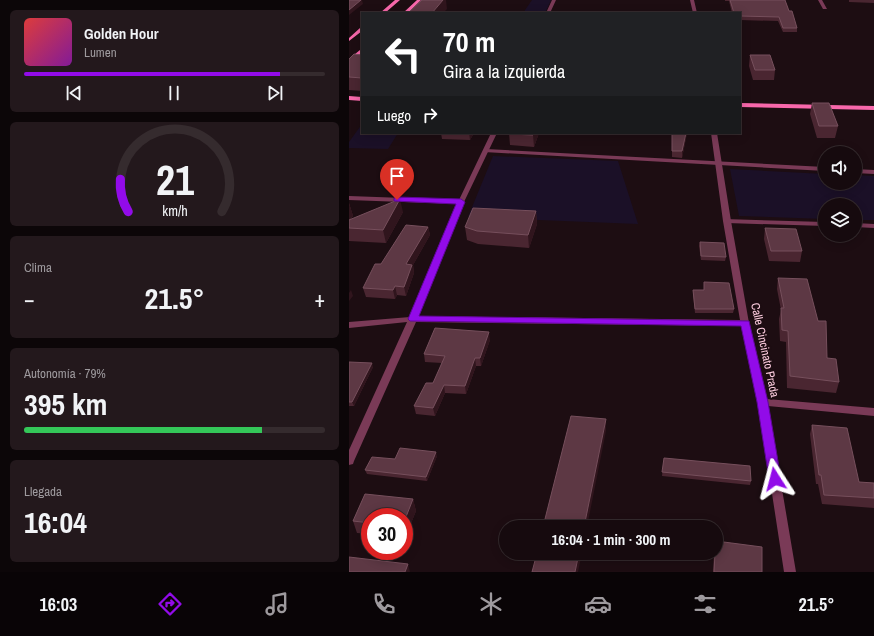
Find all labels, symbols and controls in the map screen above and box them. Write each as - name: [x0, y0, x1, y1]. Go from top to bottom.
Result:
- text: Golden Hour: [84, 23, 159, 44]
- text: 70 m: [443, 23, 495, 61]
- icon: left: [377, 28, 429, 80]
- text: Lumen: [84, 44, 117, 61]
- text: Gira a la izquierda: [443, 59, 565, 84]
- icon: previous: [63, 82, 85, 104]
- icon: pause: [163, 82, 185, 104]
- icon: next: [264, 82, 286, 104]
- icon: right: [419, 104, 441, 126]
- text: Luego: [377, 105, 411, 126]
- map controls: [818, 146, 862, 242]
- button: sound: [818, 146, 862, 190]
- text: 21: [156, 152, 193, 208]
- pin: [380, 159, 414, 200]
- icon: arrive: [386, 165, 408, 187]
- button: layers: [818, 198, 862, 242]
- text: km/h: [162, 201, 187, 220]
- text: Clima: [24, 259, 52, 276]
- text: 21.5°: [145, 278, 204, 318]
- text: −: [24, 284, 35, 314]
- text: +: [314, 284, 325, 314]
- street label: Calle Cincinato Prada: [747, 301, 783, 399]
- text: Autonomía · 79%: [24, 365, 106, 382]
- text: 395 km: [24, 384, 107, 424]
- position arrow: [754, 458, 796, 500]
- text: Llegada: [24, 483, 62, 500]
- text: 16:04: [24, 502, 87, 542]
- speed limit sign: 30: [361, 508, 413, 560]
- text: 16:04 · 1 min · 300 m: [552, 529, 670, 550]
- icon: directions: [156, 590, 184, 618]
- icon: music: [263, 590, 291, 618]
- icon: phone: [370, 590, 398, 618]
- icon: climate: [477, 590, 505, 618]
- icon: car: [584, 590, 612, 618]
- icon: filters: [691, 590, 719, 618]
- text: 16:03: [40, 592, 77, 617]
- text: 21.5°: [798, 592, 834, 617]

